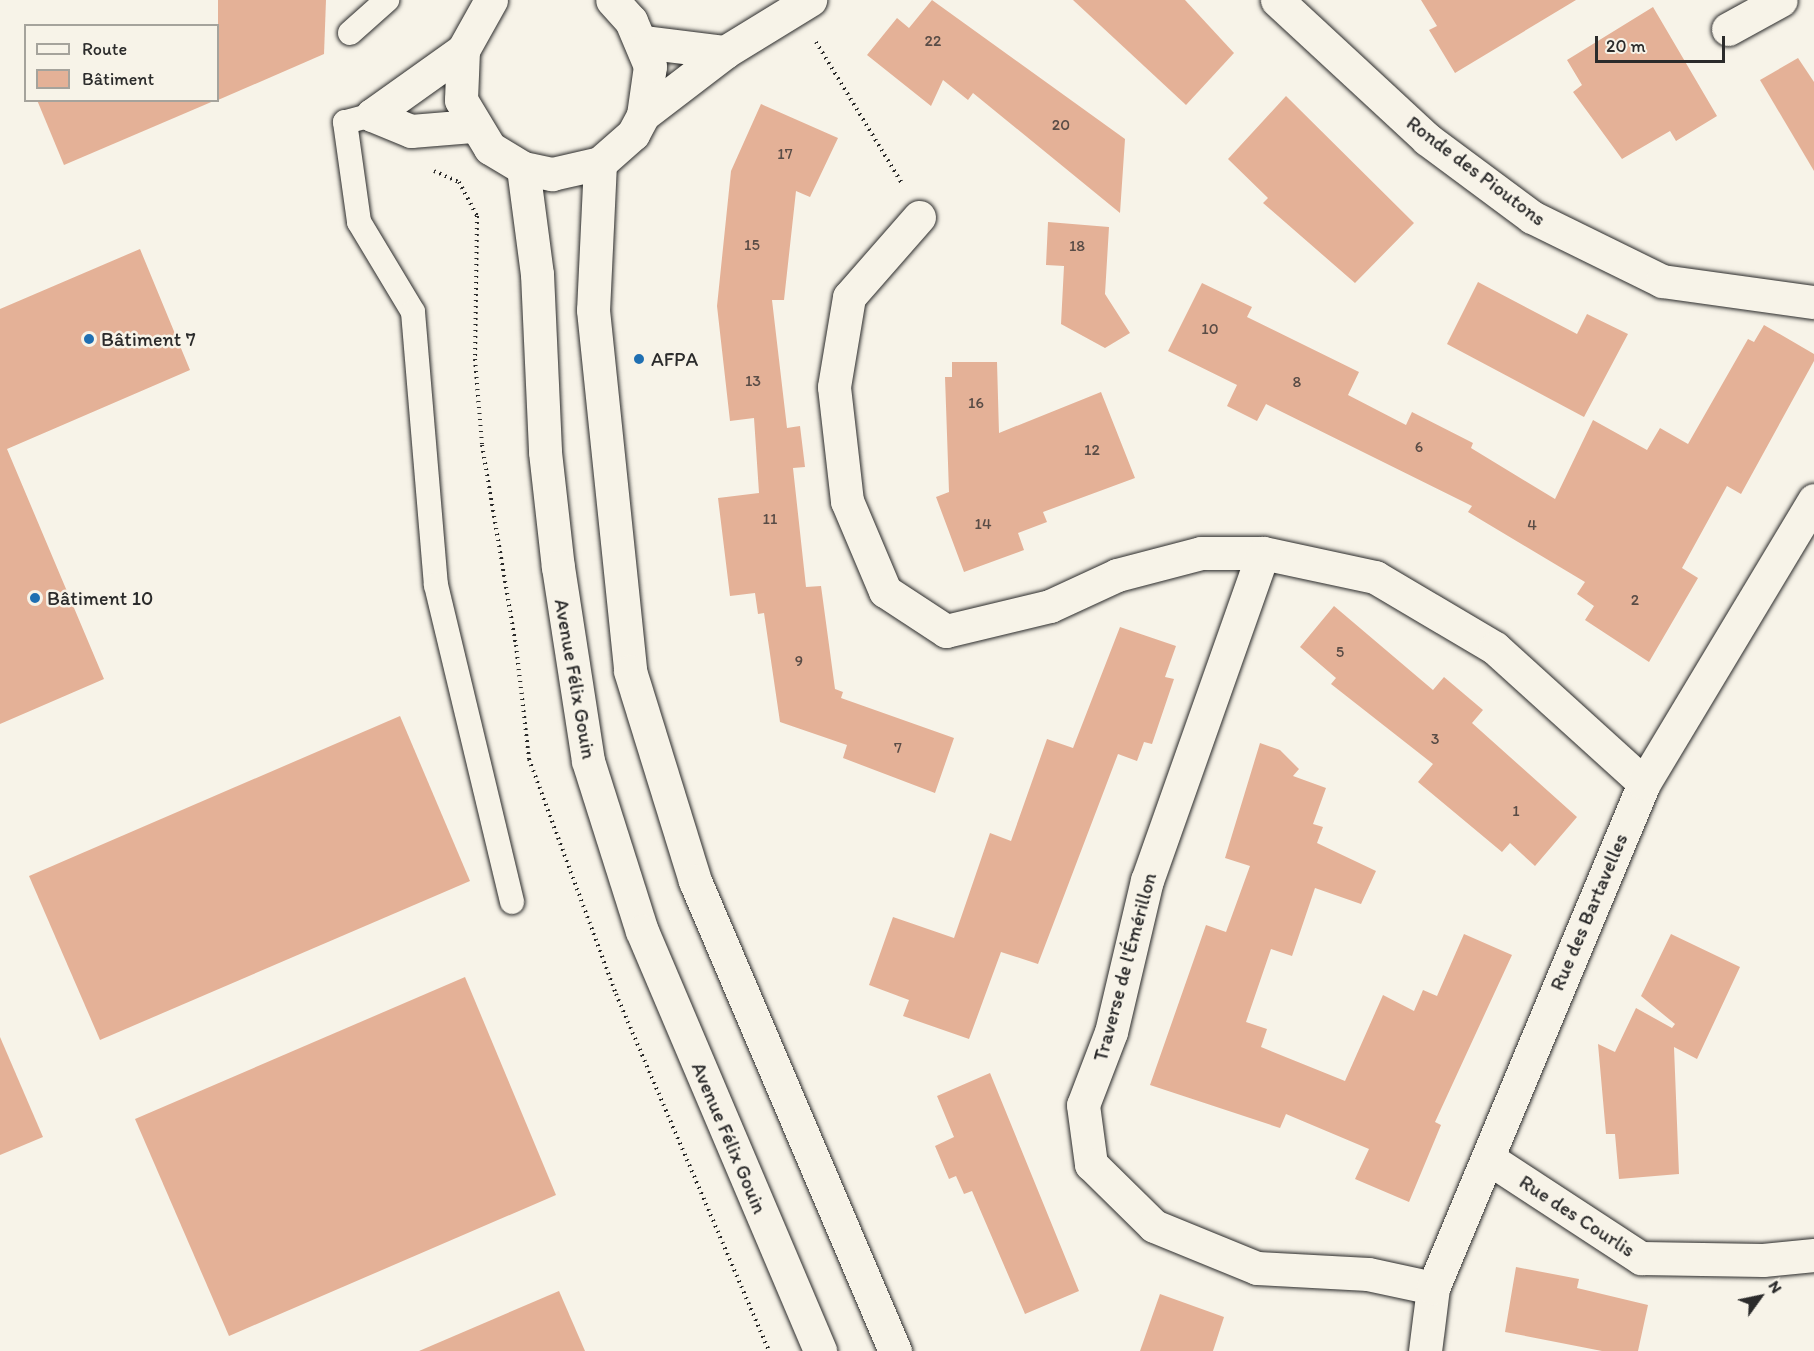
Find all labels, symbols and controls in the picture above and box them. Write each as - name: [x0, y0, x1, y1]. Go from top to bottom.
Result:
- legend: [24, 24, 219, 102]
- scale bar: [1598, 24, 1728, 62]
- house number: 22: [925, 31, 941, 51]
- text: 20 m: [1606, 35, 1646, 57]
- text: Route: [82, 38, 127, 60]
- text: Bâtiment: [82, 68, 154, 90]
- street label: Ronde des Pioutons: [1402, 111, 1550, 231]
- house number: 20: [1052, 115, 1070, 135]
- house number: 17: [777, 144, 793, 164]
- house number: 15: [744, 235, 760, 255]
- house number: 18: [1069, 236, 1085, 256]
- house number: 10: [1201, 319, 1219, 339]
- place label: Bâtiment 7: [101, 327, 196, 351]
- marker: Bâtiment 7: [82, 332, 96, 346]
- place label: AFPA: [651, 347, 698, 371]
- marker: AFPA: [632, 352, 646, 366]
- house number: 13: [745, 371, 761, 391]
- house number: 8: [1293, 372, 1301, 392]
- house number: 16: [968, 393, 984, 413]
- house number: 6: [1415, 437, 1423, 457]
- house number: 12: [1084, 440, 1100, 460]
- house number: 11: [763, 509, 777, 529]
- house number: 14: [974, 514, 992, 534]
- house number: 4: [1527, 515, 1537, 535]
- place label: Bâtiment 10: [47, 586, 153, 610]
- house number: 2: [1631, 590, 1639, 610]
- marker: Bâtiment 10: [28, 591, 42, 605]
- street label: Avenue Félix Gouin: [549, 597, 601, 761]
- house number: 5: [1336, 642, 1344, 662]
- house number: 9: [795, 651, 803, 671]
- house number: 3: [1431, 729, 1439, 749]
- house number: 7: [894, 738, 902, 758]
- house number: 1: [1512, 801, 1520, 821]
- street label: Rue des Bartavelles: [1545, 830, 1633, 994]
- street label: Traverse de l'Émérillon: [1088, 870, 1162, 1064]
- street label: Avenue Félix Gouin: [686, 1059, 772, 1217]
- street label: Rue des Courlis: [1515, 1170, 1639, 1262]
- north arrow: [1730, 1267, 1790, 1327]
- text: N: [1765, 1277, 1786, 1297]

